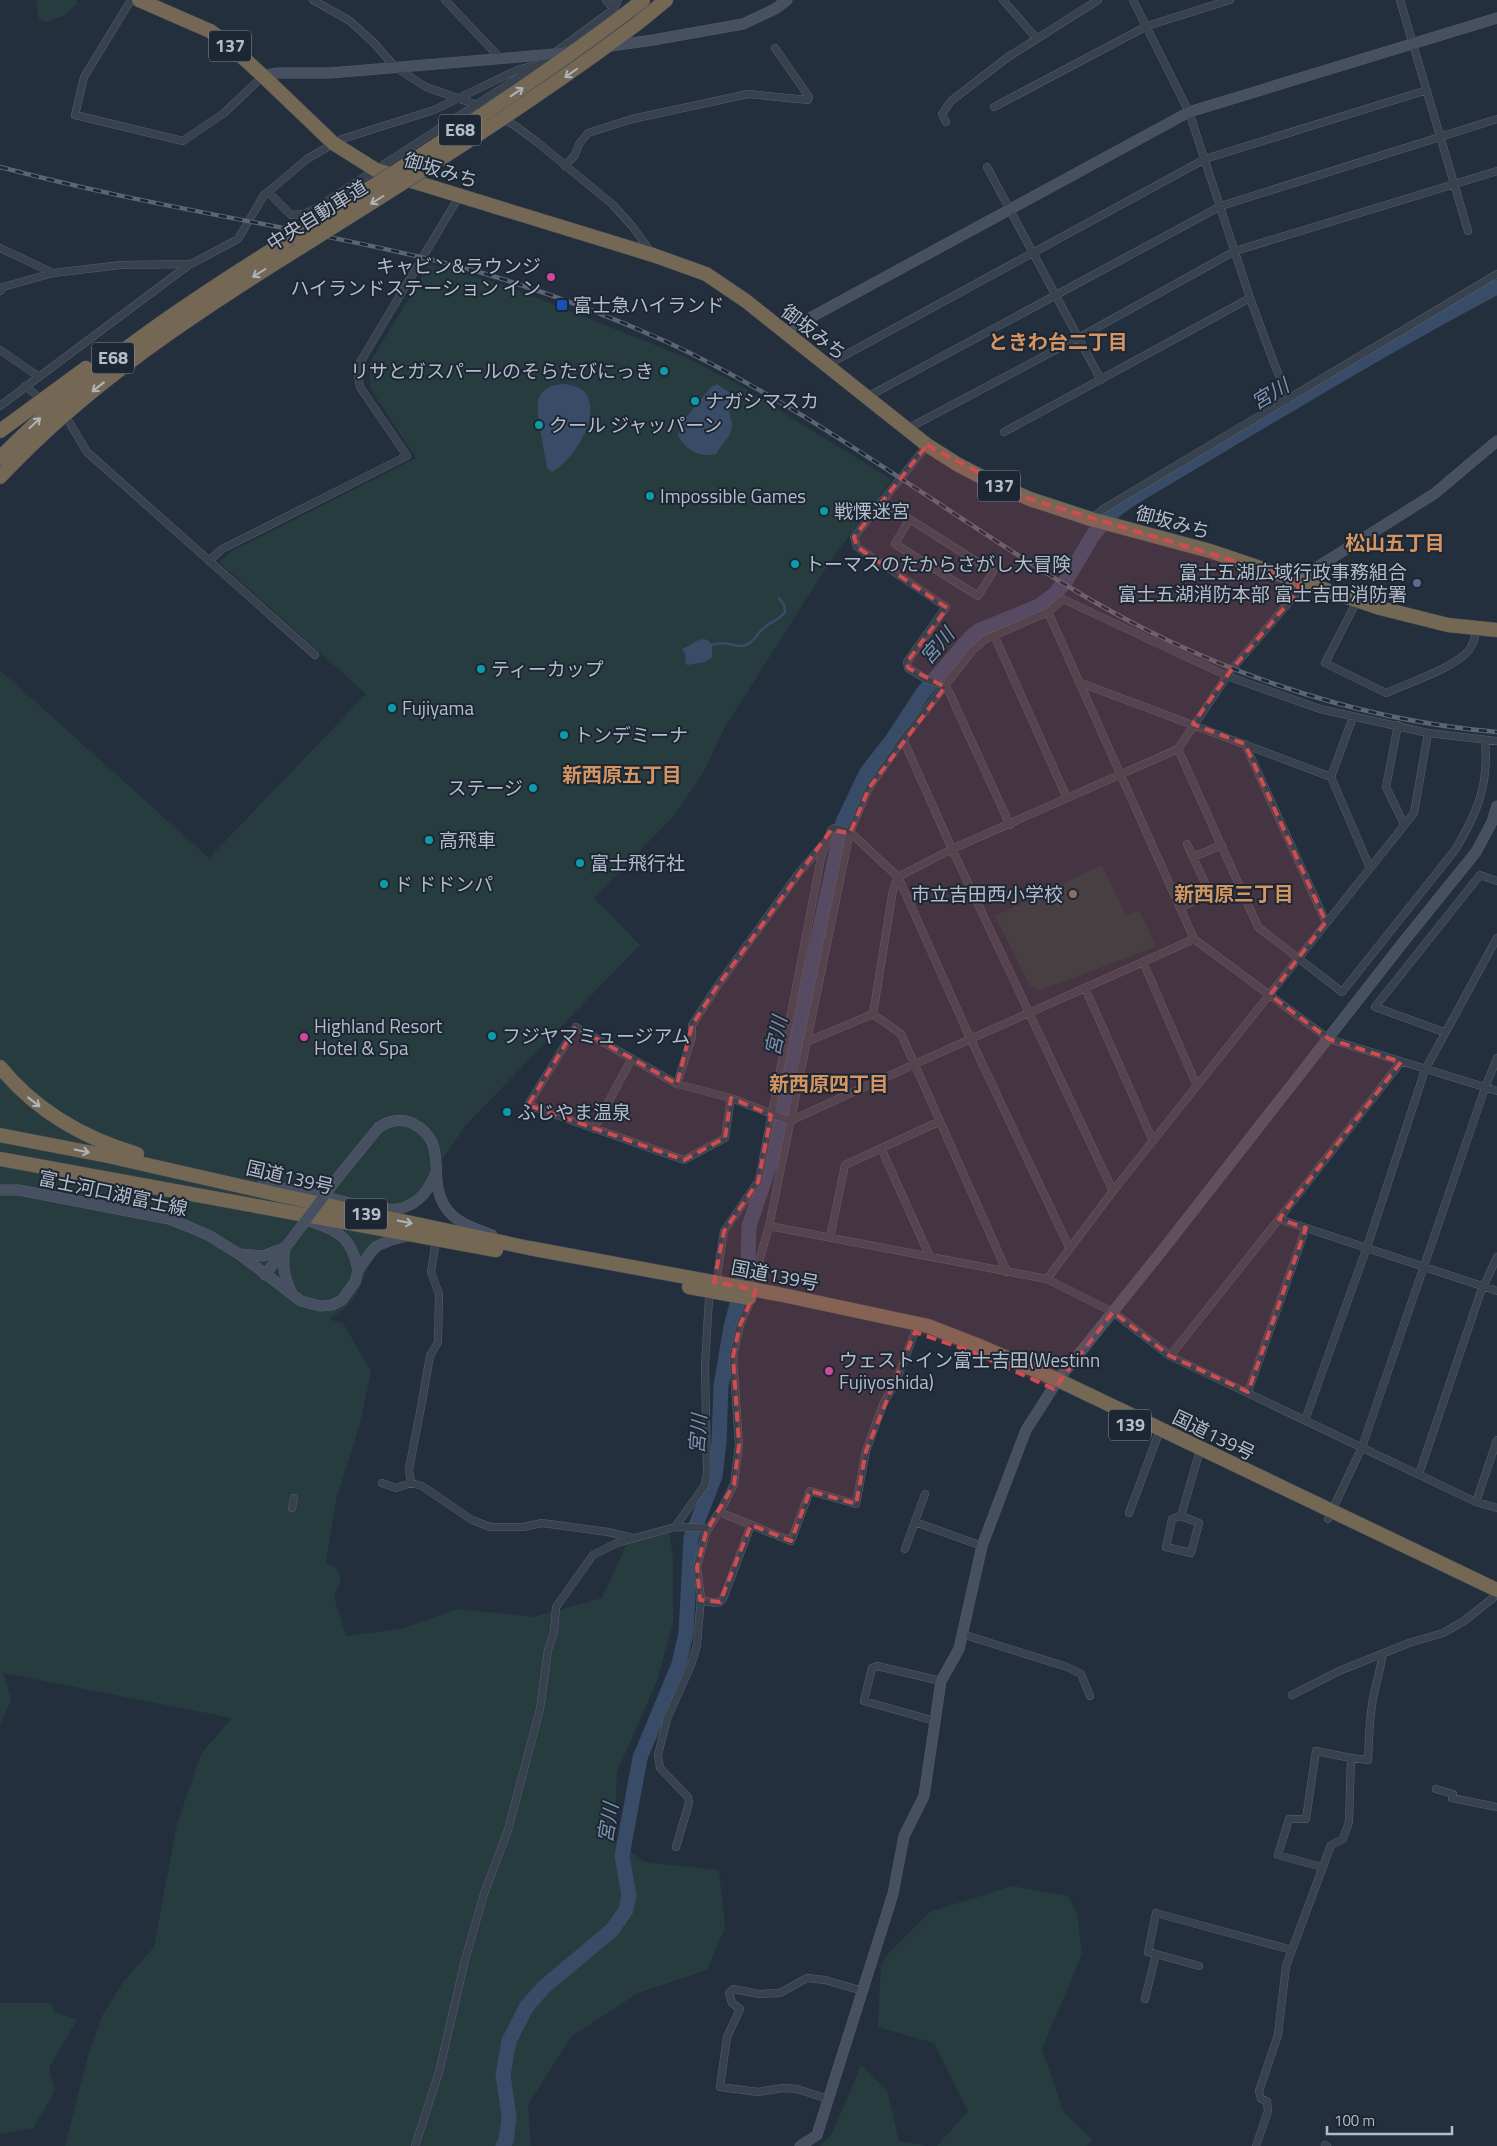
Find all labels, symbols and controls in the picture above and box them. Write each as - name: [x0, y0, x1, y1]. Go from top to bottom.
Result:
- road number: 137: [209, 30, 251, 61]
- one-way arrow: [564, 68, 578, 78]
- one-way arrow: [510, 87, 524, 97]
- road number: E68: [439, 114, 481, 146]
- street label: 御坂みち: [401, 145, 482, 195]
- street label: 中央自動車道: [261, 172, 373, 257]
- one-way arrow: [370, 195, 384, 205]
- place label: キャビン&ラウンジ ハイランドステーション イン: [291, 251, 541, 302]
- one-way arrow: [253, 268, 267, 278]
- marker: キャビン&ラウンジ ハイランドステーション イン: [545, 271, 557, 283]
- place label: 富士急ハイランド: [573, 290, 725, 319]
- street label: 御坂みち: [775, 297, 853, 366]
- marker: 富士急ハイランド: [555, 298, 569, 312]
- district label: ときわ台二丁目: [988, 326, 1128, 357]
- road number: E68: [92, 342, 134, 373]
- place label: リサとガスパールのそらたびにっき: [350, 356, 654, 385]
- marker: リサとガスパールのそらたびにっき: [658, 365, 670, 377]
- water label: 宮川: [1245, 369, 1297, 417]
- one-way arrow: [92, 381, 105, 392]
- place label: ナガシマスカ: [705, 386, 819, 415]
- marker: ナガシマスカ: [689, 395, 701, 407]
- place label: クール ジャッパーン: [549, 410, 722, 439]
- one-way arrow: [28, 417, 41, 429]
- marker: クール ジャッパーン: [533, 419, 545, 431]
- road number: 137: [978, 471, 1020, 502]
- place label: Impossible Games: [660, 481, 806, 510]
- marker: Impossible Games: [644, 490, 656, 502]
- place label: 戦慄迷宮: [834, 496, 910, 525]
- street label: 御坂みち: [1133, 498, 1214, 545]
- marker: 戦慄迷宮: [818, 505, 830, 517]
- district label: 松山五丁目: [1345, 527, 1445, 558]
- place label: トーマスのたからさがし大冒険: [805, 549, 1071, 578]
- place label: 富士五湖広域行政事務組合 富士五湖消防本部 富士吉田消防署: [1118, 557, 1407, 608]
- marker: トーマスのたからさがし大冒険: [789, 558, 801, 570]
- marker: 富士五湖広域行政事務組合 富士五湖消防本部 富士吉田消防署: [1411, 577, 1423, 589]
- water label: 宮川: [912, 619, 963, 671]
- place label: ティーカップ: [491, 654, 604, 683]
- marker: ティーカップ: [475, 663, 487, 675]
- place label: Fujiyama: [402, 693, 474, 722]
- marker: Fujiyama: [386, 702, 398, 714]
- place label: トンデミーナ: [574, 720, 688, 749]
- marker: トンデミーナ: [558, 729, 570, 741]
- district label: 新西原五丁目: [562, 759, 682, 790]
- place label: ステージ: [447, 773, 523, 802]
- marker: ステージ: [527, 782, 539, 794]
- place label: 高飛車: [439, 825, 496, 854]
- marker: 高飛車: [423, 834, 435, 846]
- place label: 富士飛行社: [590, 848, 685, 877]
- marker: 富士飛行社: [574, 857, 586, 869]
- place label: ド ドドンパ: [394, 869, 493, 898]
- marker: ド ドドンパ: [378, 878, 390, 890]
- district label: 新西原三丁目: [1174, 878, 1294, 909]
- place label: 市立吉田西小学校: [911, 879, 1063, 908]
- marker: 市立吉田西小学校: [1067, 888, 1079, 900]
- place label: Highland Resort Hotel & Spa: [314, 1011, 443, 1062]
- water label: 宮川: [756, 1011, 795, 1059]
- place label: フジヤマミュージアム: [502, 1021, 690, 1050]
- marker: フジヤマミュージアム: [486, 1030, 498, 1042]
- marker: Highland Resort Hotel & Spa: [298, 1031, 310, 1043]
- district label: 新西原四丁目: [769, 1068, 889, 1099]
- one-way arrow: [27, 1096, 40, 1107]
- place label: ふじやま温泉: [517, 1097, 631, 1126]
- marker: ふじやま温泉: [501, 1106, 513, 1118]
- one-way arrow: [74, 1146, 90, 1156]
- street label: 国道139号: [244, 1152, 337, 1201]
- street label: 富士河口湖富士線: [36, 1163, 190, 1222]
- road number: 139: [345, 1198, 387, 1230]
- one-way arrow: [397, 1218, 413, 1227]
- street label: 国道139号: [729, 1252, 822, 1297]
- place label: ウェストイン富士吉田(Westinn Fujiyoshida): [839, 1345, 1100, 1396]
- marker: ウェストイン富士吉田(Westinn Fujiyoshida): [823, 1365, 835, 1377]
- street label: 国道139号: [1168, 1402, 1261, 1467]
- road number: 139: [1109, 1410, 1151, 1440]
- water label: 宮川: [681, 1411, 714, 1455]
- water label: 宮川: [589, 1799, 626, 1845]
- scale bar: [1327, 2104, 1452, 2136]
- text: 100 m: [1334, 2109, 1375, 2132]

